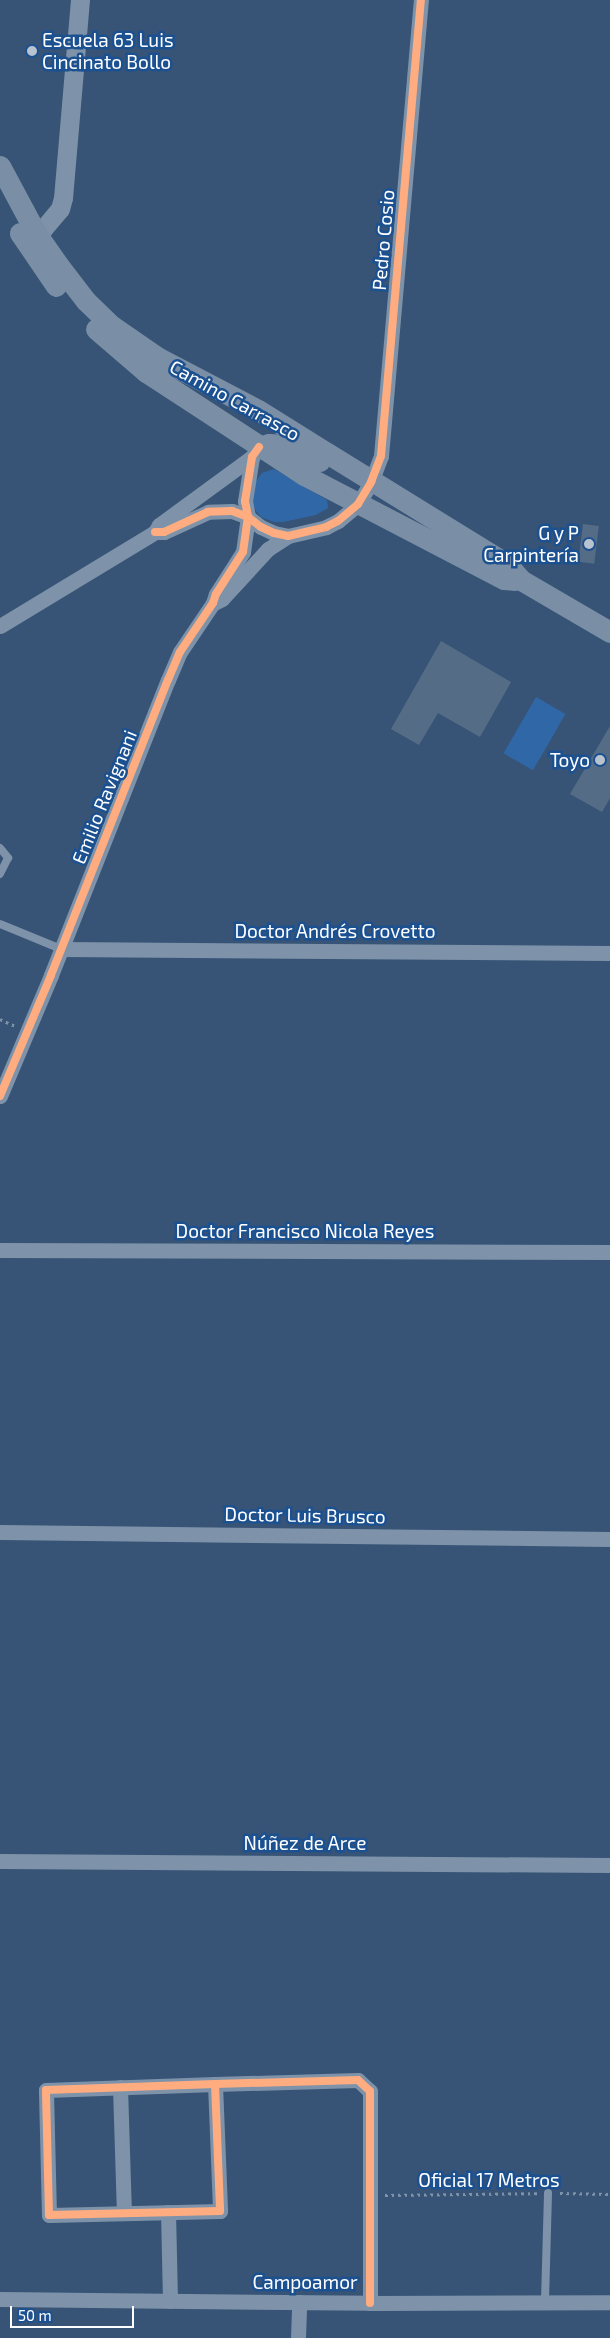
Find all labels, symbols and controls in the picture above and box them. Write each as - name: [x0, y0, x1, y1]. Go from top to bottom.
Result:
- place label: Escuela 63 Luis Cincinato Bollo: [42, 29, 174, 73]
- marker: Escuela 63 Luis Cincinato Bollo: [26, 45, 38, 57]
- street label: Pedro Cosio: [367, 189, 399, 291]
- street label: Camino Carrasco: [166, 355, 304, 445]
- place label: G y P Carpintería: [483, 522, 579, 566]
- marker: G y P Carpintería: [583, 538, 595, 550]
- street label: Emilio Ravignani: [67, 727, 141, 867]
- place label: Toyo: [550, 749, 590, 771]
- marker: Toyo: [594, 754, 606, 766]
- street label: Doctor Andrés Crovetto: [234, 920, 436, 942]
- street label: Doctor Francisco Nicola Reyes: [175, 1220, 435, 1242]
- street label: Doctor Luis Brusco: [224, 1502, 386, 1528]
- street label: Núñez de Arce: [243, 1832, 367, 1854]
- street label: Oficial 17 Metros: [418, 2169, 560, 2191]
- street label: Campoamor: [252, 2271, 358, 2293]
- scale bar: [12, 2296, 136, 2328]
- text: 50 m: [18, 2306, 52, 2324]

